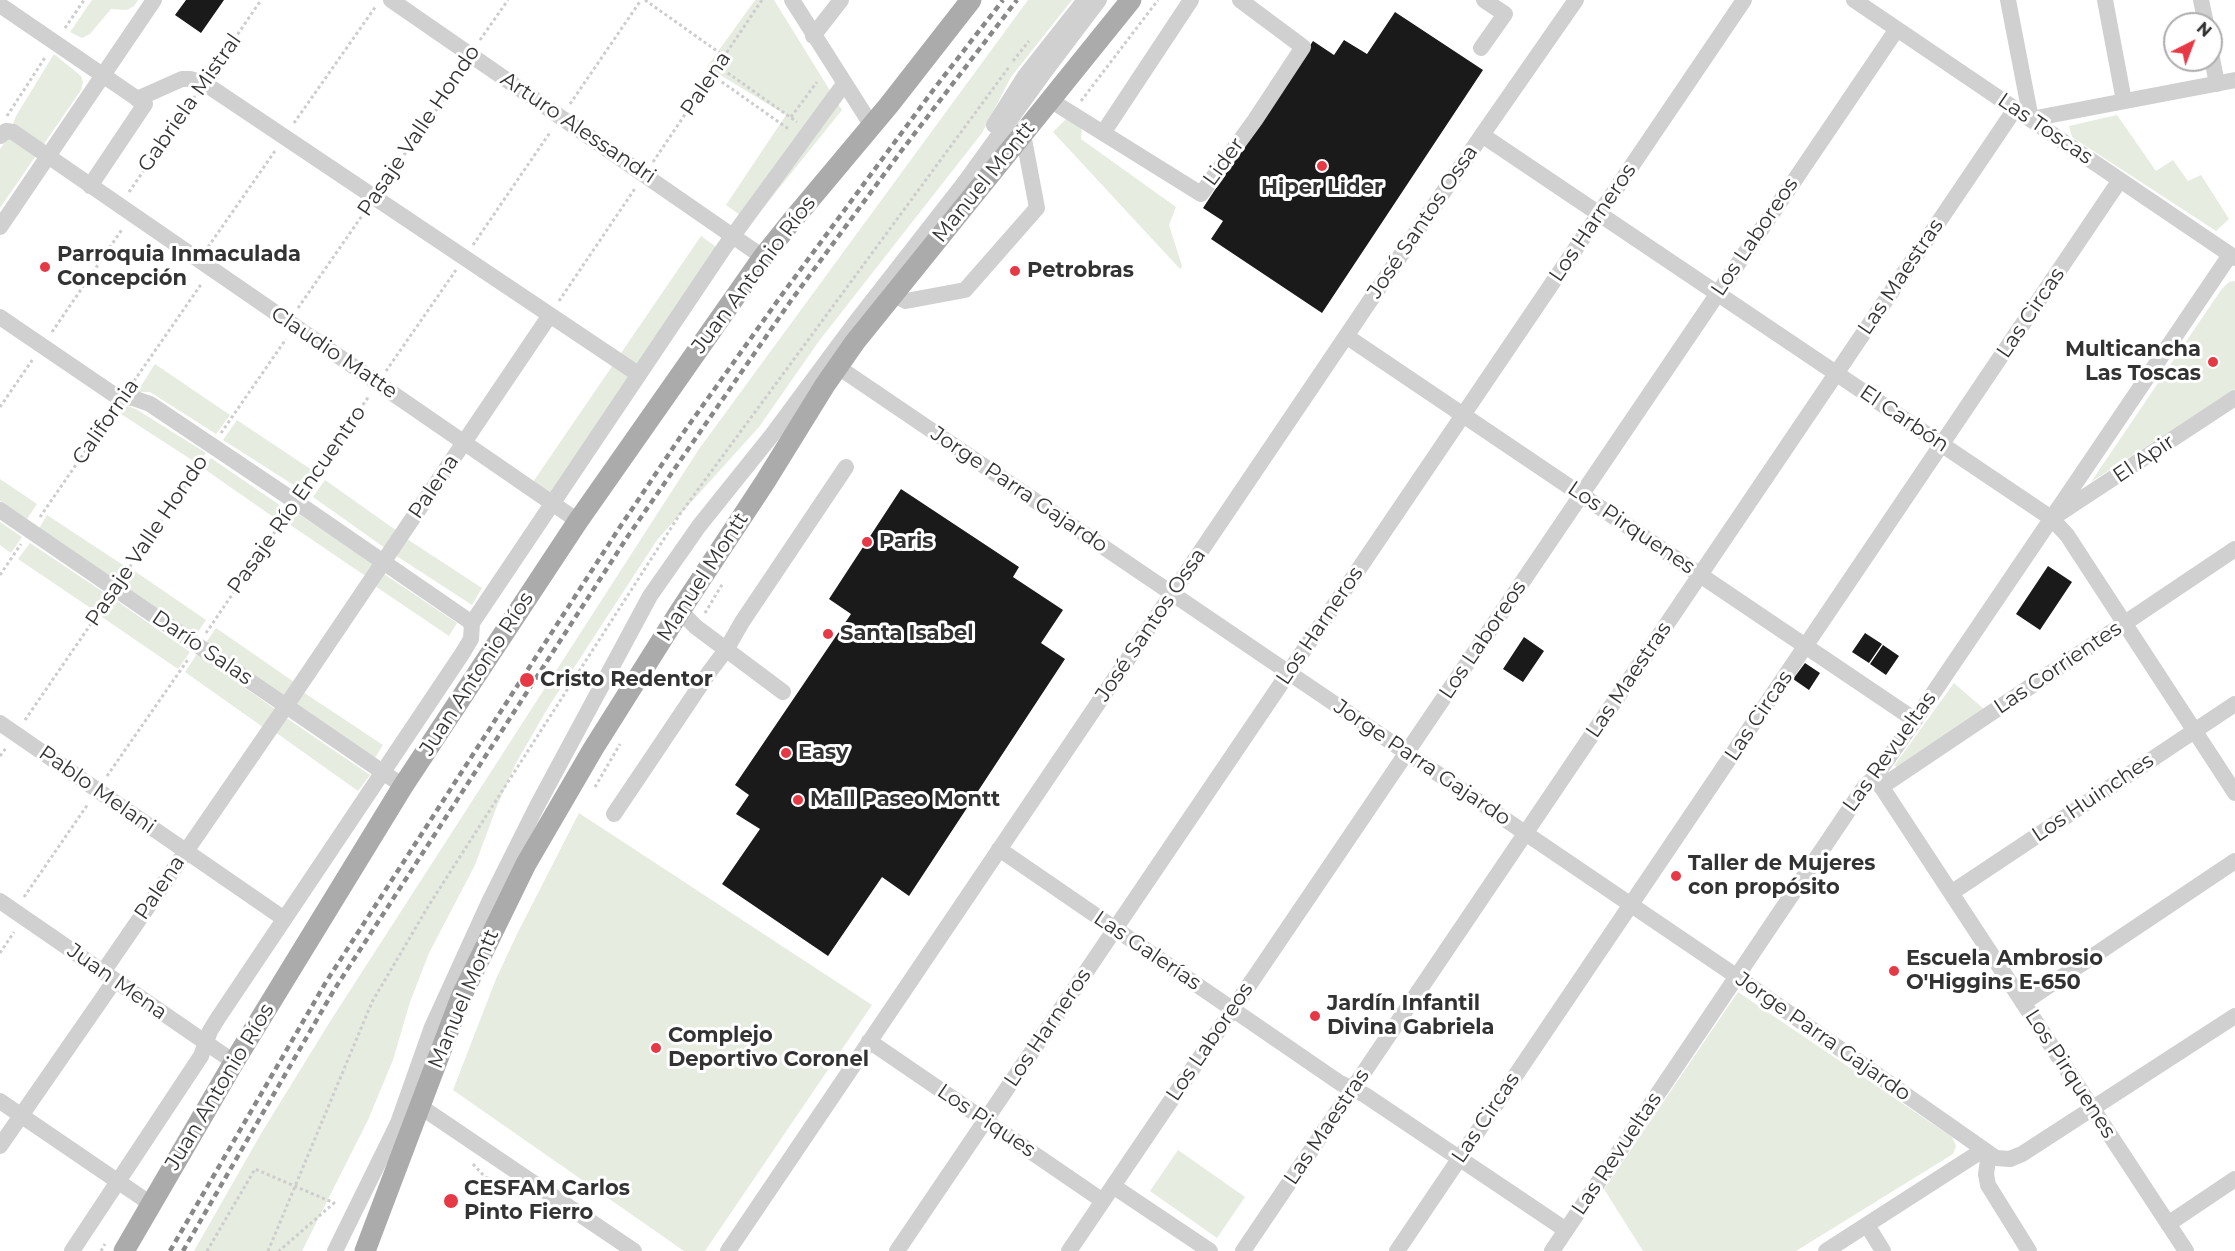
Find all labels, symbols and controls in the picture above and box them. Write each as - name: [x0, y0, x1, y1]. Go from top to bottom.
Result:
- north arrow: [2163, 12, 2223, 72]
- text: N: [2193, 18, 2215, 41]
- street label: Gabriela Mistral: [133, 29, 247, 177]
- street label: Pasaje Valle Hondo: [352, 41, 486, 221]
- street label: Palena: [675, 47, 737, 121]
- street label: Arturo Alessandri: [496, 67, 660, 189]
- street label: Las Toscas: [1993, 88, 2097, 170]
- street label: Manuel Montt: [927, 116, 1041, 248]
- street label: Lider: [1198, 133, 1250, 191]
- street label: José Santos Ossa: [1362, 141, 1484, 303]
- marker: Hiper Lider: [1315, 159, 1329, 173]
- street label: Los Harneros: [1544, 159, 1642, 287]
- street label: Los Laboreos: [1706, 173, 1804, 301]
- place label: Hiper Lider: [1261, 175, 1383, 201]
- street label: Juan Antonio Ríos: [687, 192, 821, 358]
- street label: Las Maestras: [1853, 214, 1949, 340]
- place label: Parroquia Inmaculada Concepción: [57, 242, 301, 292]
- place label: Petrobras: [1027, 258, 1134, 284]
- marker: Parroquia Inmaculada Concepción: [38, 260, 52, 274]
- street label: Las Circas: [1992, 263, 2070, 363]
- marker: Petrobras: [1008, 264, 1022, 278]
- street label: Claudio Matte: [266, 301, 402, 405]
- place label: Multicancha Las Toscas: [2065, 337, 2201, 387]
- marker: Multicancha Las Toscas: [2206, 355, 2220, 369]
- street label: California: [67, 374, 145, 470]
- street label: El Carbón: [1855, 380, 1953, 458]
- street label: Pasaje Río Encuentro: [222, 401, 372, 599]
- street label: Jorge Parra Gajardo: [926, 422, 1112, 558]
- street label: El Apir: [2109, 429, 2179, 489]
- street label: Palena: [403, 450, 465, 524]
- street label: Pasaje Valle Hondo: [80, 451, 214, 631]
- street label: Los Pirquenes: [1563, 476, 1699, 580]
- street label: Manuel Montt: [652, 508, 754, 646]
- place label: Paris: [879, 529, 933, 555]
- marker: Paris: [860, 535, 874, 549]
- street label: José Santos Ossa: [1090, 544, 1212, 706]
- street label: Los Harneros: [1271, 562, 1369, 690]
- street label: Los Laboreos: [1434, 576, 1532, 704]
- street label: Juan Antonio Ríos: [415, 587, 539, 761]
- street label: Darío Salas: [147, 605, 257, 691]
- street label: Las Corrientes: [1990, 616, 2126, 720]
- street label: Las Maestras: [1581, 617, 1677, 743]
- place label: Santa Isabel: [840, 621, 974, 647]
- marker: Santa Isabel: [821, 627, 835, 641]
- street label: Las Circas: [1720, 666, 1798, 766]
- place label: Cristo Redentor: [540, 667, 713, 693]
- marker: Cristo Redentor: [518, 671, 536, 689]
- street label: Las Revueltas: [1838, 687, 1942, 817]
- street label: Jorge Parra Gajardo: [1329, 695, 1515, 831]
- place label: Easy: [798, 740, 849, 766]
- street label: Pablo Melani: [34, 741, 160, 839]
- marker: Easy: [779, 746, 793, 760]
- street label: Los Huinches: [2028, 748, 2158, 848]
- place label: Mall Paseo Montt: [810, 787, 1000, 813]
- marker: Mall Paseo Montt: [791, 793, 805, 807]
- street label: Palena: [129, 851, 191, 925]
- place label: Taller de Mujeres con propósito: [1688, 851, 1875, 901]
- marker: Taller de Mujeres con propósito: [1669, 869, 1683, 883]
- street label: Las Galerías: [1089, 906, 1205, 996]
- street label: Manuel Montt: [423, 926, 505, 1072]
- street label: Juan Mena: [62, 938, 172, 1026]
- place label: Escuela Ambrosio O'Higgins E-650: [1906, 946, 2103, 996]
- street label: Los Harneros: [999, 964, 1097, 1092]
- marker: Escuela Ambrosio O'Higgins E-650: [1887, 964, 1901, 978]
- street label: Jorge Parra Gajardo: [1731, 967, 1915, 1107]
- street label: Los Laboreos: [1161, 978, 1259, 1106]
- place label: Jardín Infantil Divina Gabriela: [1327, 991, 1494, 1041]
- street label: Juan Antonio Ríos: [160, 999, 280, 1175]
- street label: Los Pirquenes: [2019, 1005, 2121, 1143]
- marker: Jardín Infantil Divina Gabriela: [1308, 1009, 1322, 1023]
- place label: Complejo Deportivo Coronel: [668, 1023, 869, 1073]
- marker: Complejo Deportivo Coronel: [649, 1041, 663, 1055]
- street label: Las Maestras: [1279, 1064, 1375, 1190]
- street label: Las Circas: [1447, 1068, 1525, 1168]
- street label: Los Piques: [932, 1079, 1040, 1163]
- street label: Las Revueltas: [1567, 1088, 1667, 1220]
- place label: CESFAM Carlos Pinto Fierro: [464, 1176, 630, 1226]
- marker: CESFAM Carlos Pinto Fierro: [442, 1192, 460, 1210]

